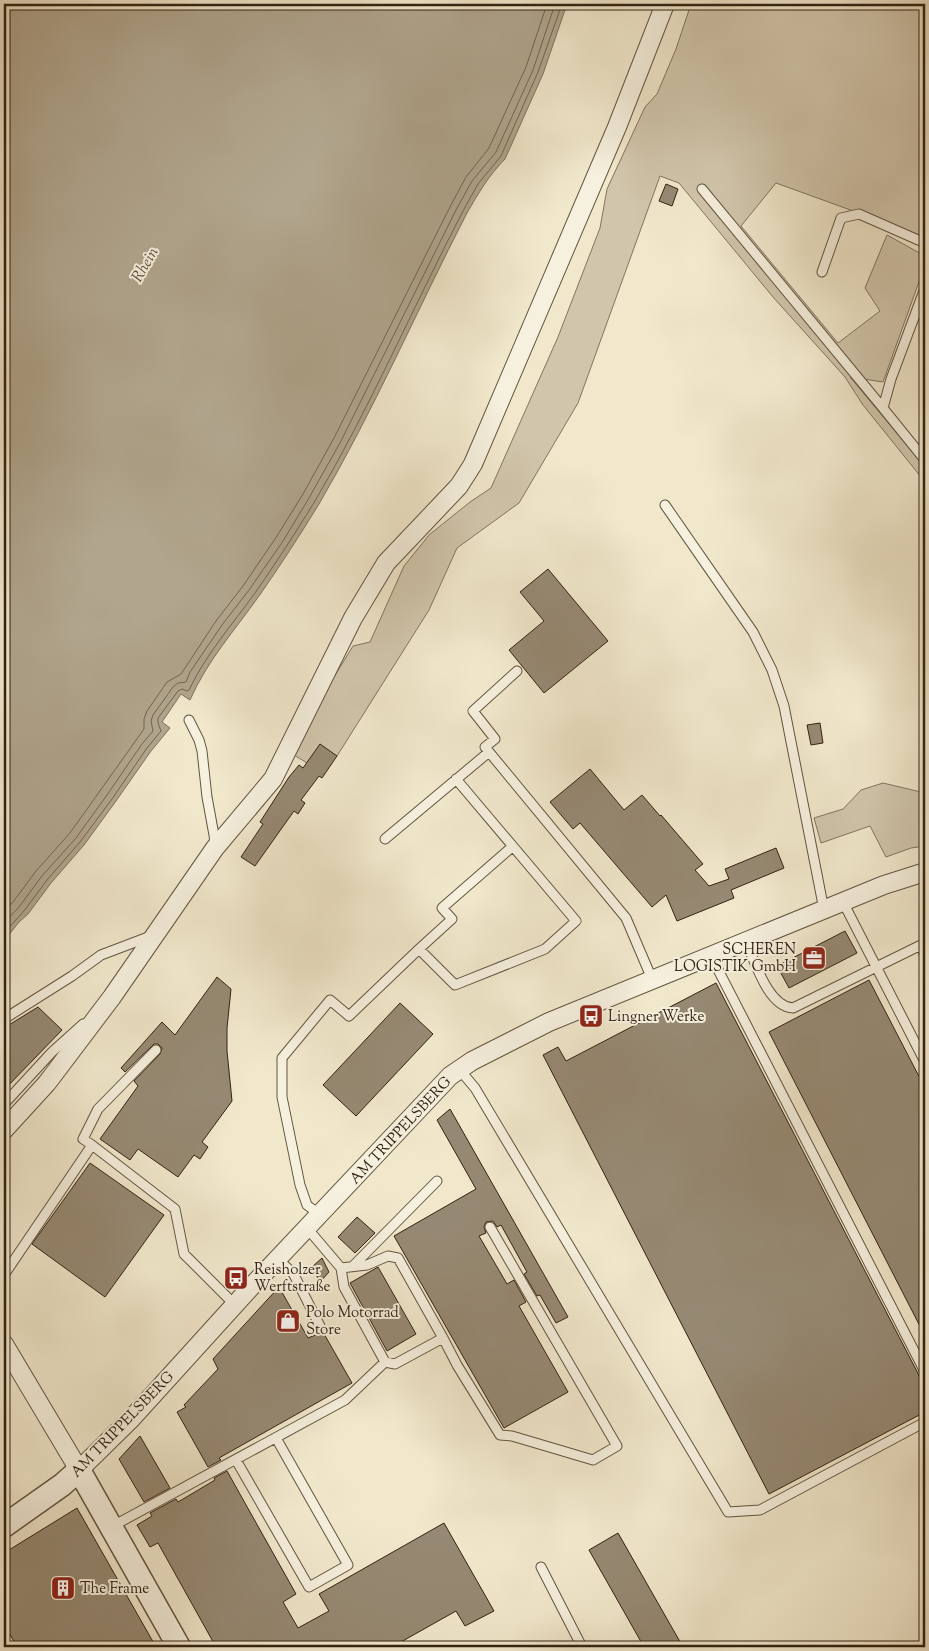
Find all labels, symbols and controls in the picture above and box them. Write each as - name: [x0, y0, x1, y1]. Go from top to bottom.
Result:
- water label: Rhein: [127, 243, 166, 287]
- place label: SCHEREN LOGISTIK GmbH: [674, 940, 796, 978]
- office icon: SCHEREN LOGISTIK GmbH: [801, 945, 827, 971]
- bus stop icon: Lingner Werke: [578, 1003, 604, 1029]
- place label: Lingner Werke: [608, 1007, 704, 1028]
- street label: AM TRIPPELSBERG: [346, 1072, 457, 1190]
- place label: Reisholzer Werftstraße: [254, 1260, 331, 1298]
- bus stop icon: Reisholzer Werftstraße: [223, 1265, 249, 1291]
- place label: Polo Motorrad Store: [306, 1303, 399, 1341]
- shop icon: Polo Motorrad Store: [275, 1308, 301, 1334]
- street label: AM TRIPPELSBERG: [67, 1367, 179, 1483]
- building icon: The Frame: [50, 1575, 76, 1601]
- place label: The Frame: [80, 1579, 149, 1600]

